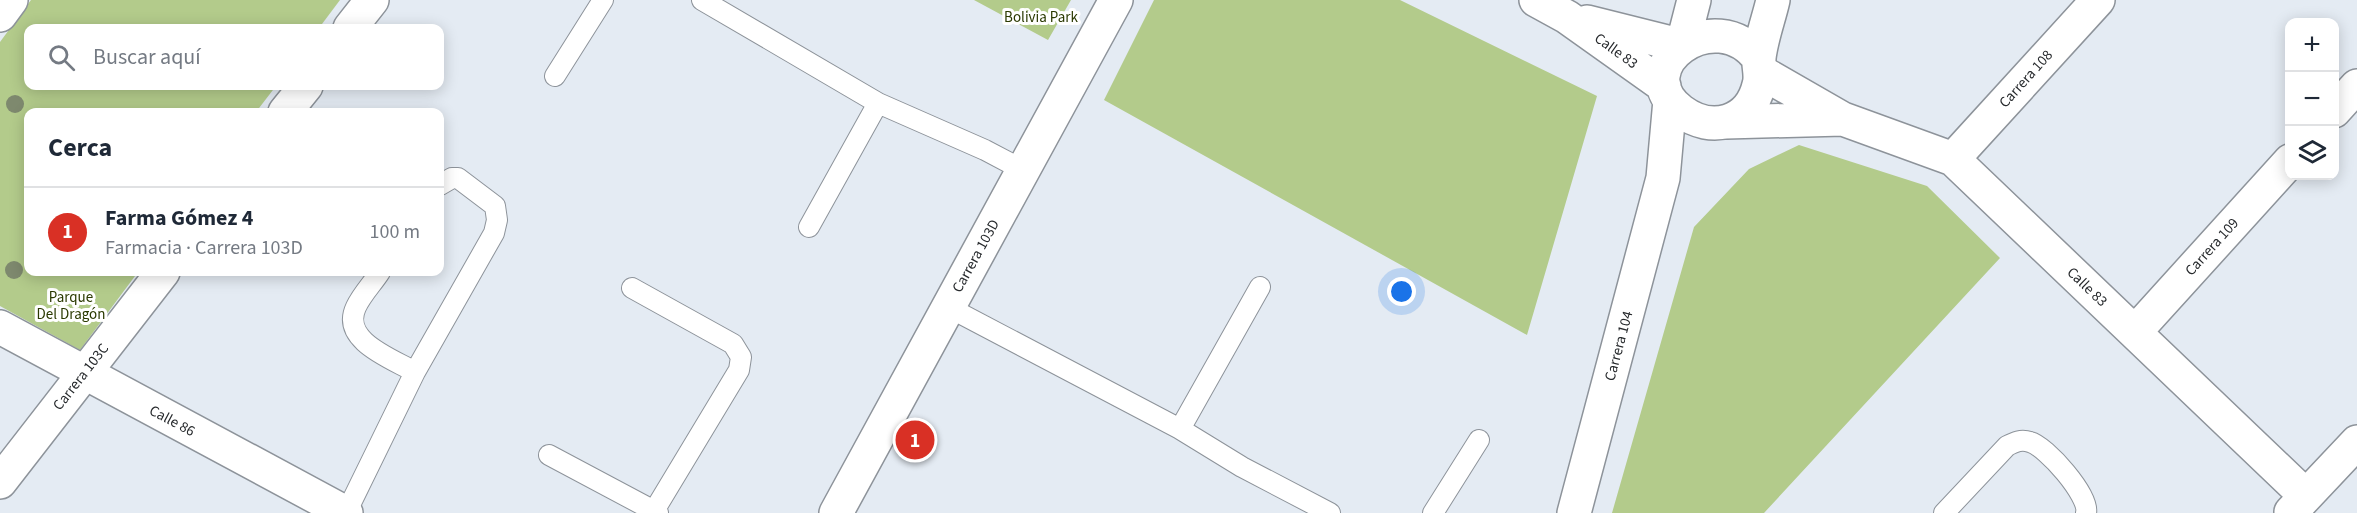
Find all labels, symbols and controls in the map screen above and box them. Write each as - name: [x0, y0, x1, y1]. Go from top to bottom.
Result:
- park label: Bolivia Park: [1004, 7, 1078, 28]
- map controls: [2285, 18, 2339, 180]
- button: +: [2285, 18, 2339, 72]
- search box: [24, 24, 444, 90]
- street label: Calle 83: [1590, 28, 1642, 74]
- icon: search: [45, 41, 78, 74]
- text: Buscar aquí: [93, 41, 201, 73]
- street label: Carrera 108: [1994, 45, 2058, 113]
- button: −: [2285, 72, 2339, 126]
- button: layers: [2285, 126, 2339, 180]
- text: Cerca: [48, 129, 112, 166]
- text: Farma Gómez 4: [105, 202, 253, 234]
- street label: Carrera 109: [2180, 213, 2244, 281]
- street label: Carrera 103D: [947, 216, 1005, 296]
- text: 1: [62, 218, 73, 246]
- text: 100 m: [370, 218, 420, 246]
- text: Farmacia · Carrera 103D: [105, 234, 303, 262]
- street label: Calle 83: [2062, 262, 2112, 312]
- your location: [1387, 277, 1416, 306]
- park label: Parque Del Dragón: [37, 287, 105, 325]
- street label: Carrera 104: [1600, 308, 1639, 383]
- street label: Carrera 103C: [48, 339, 114, 415]
- street label: Calle 86: [145, 400, 199, 442]
- pin: 1: [896, 418, 934, 462]

